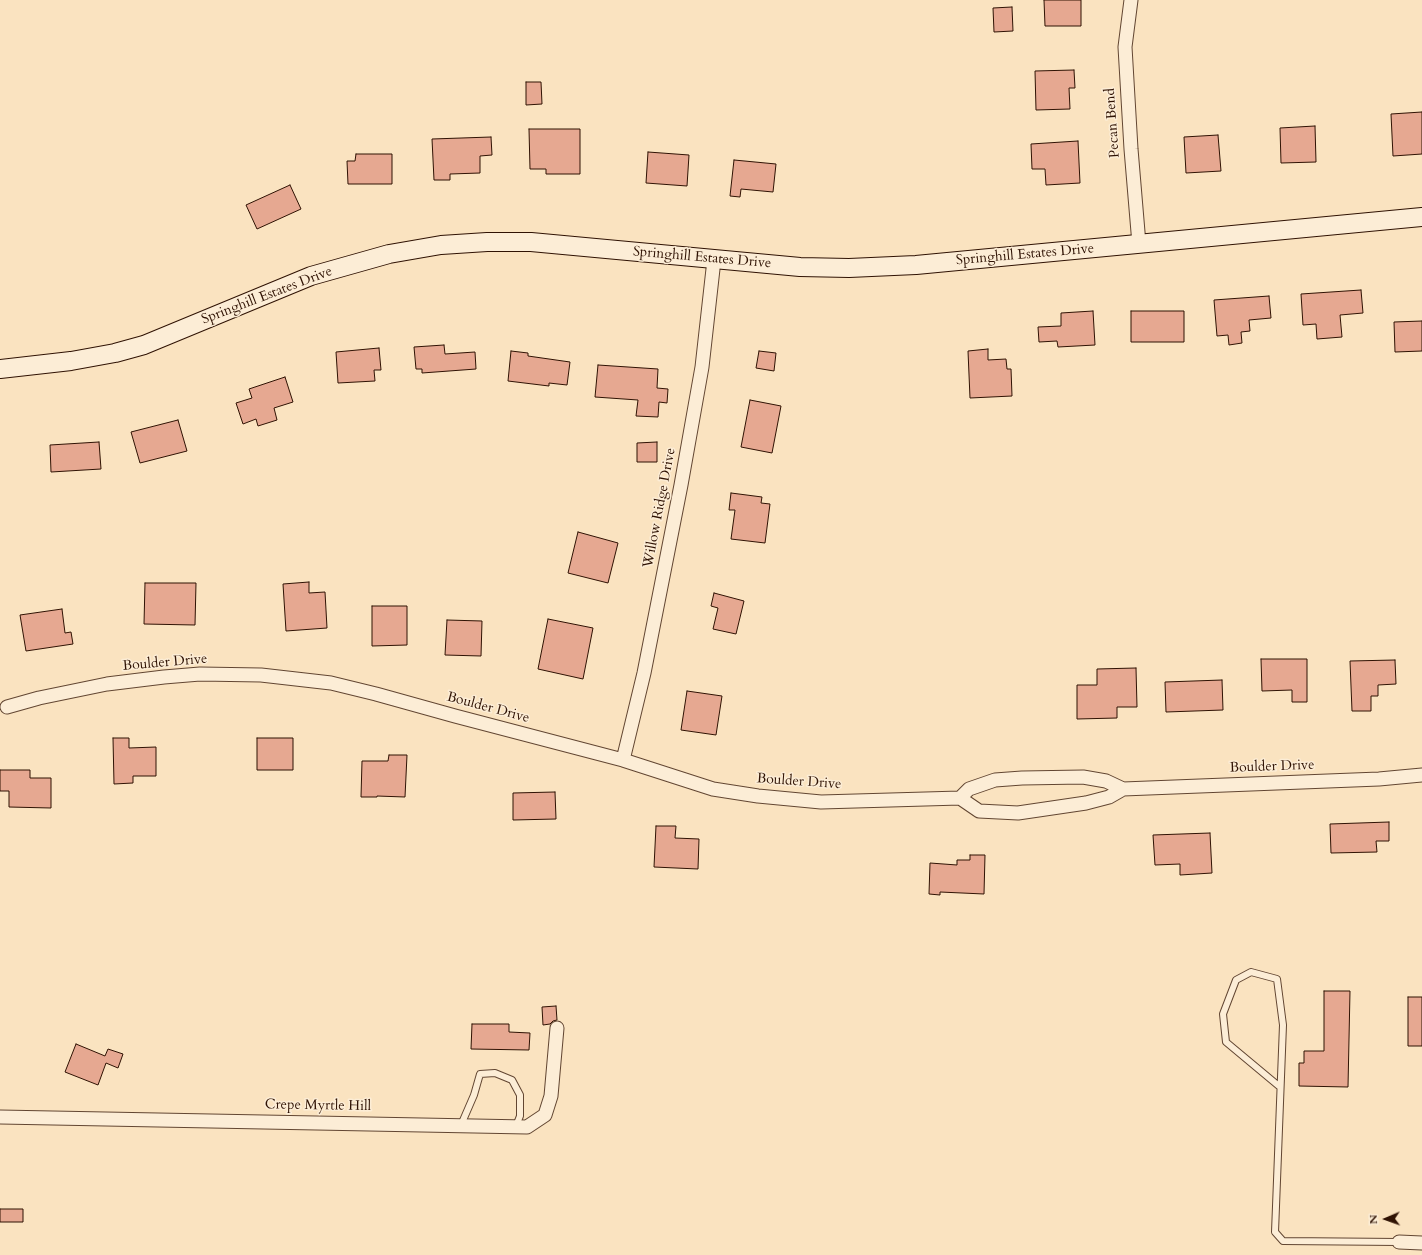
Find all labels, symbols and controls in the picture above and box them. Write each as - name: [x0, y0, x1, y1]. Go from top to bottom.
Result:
- street label: Pecan Bend: [1102, 87, 1124, 159]
- street label: Springhill Estates Drive: [955, 241, 1095, 269]
- street label: Springhill Estates Drive: [632, 244, 772, 272]
- street label: Springhill Estates Drive: [199, 263, 335, 329]
- street label: Willow Ridge Drive: [640, 447, 680, 569]
- street label: Boulder Drive: [122, 651, 208, 675]
- street label: Boulder Drive: [445, 689, 531, 727]
- street label: Boulder Drive: [1229, 757, 1315, 777]
- street label: Boulder Drive: [756, 771, 842, 793]
- street label: Crepe Myrtle Hill: [265, 1097, 371, 1115]
- north arrow: [1366, 1199, 1406, 1239]
- text: N: [1366, 1214, 1381, 1224]

